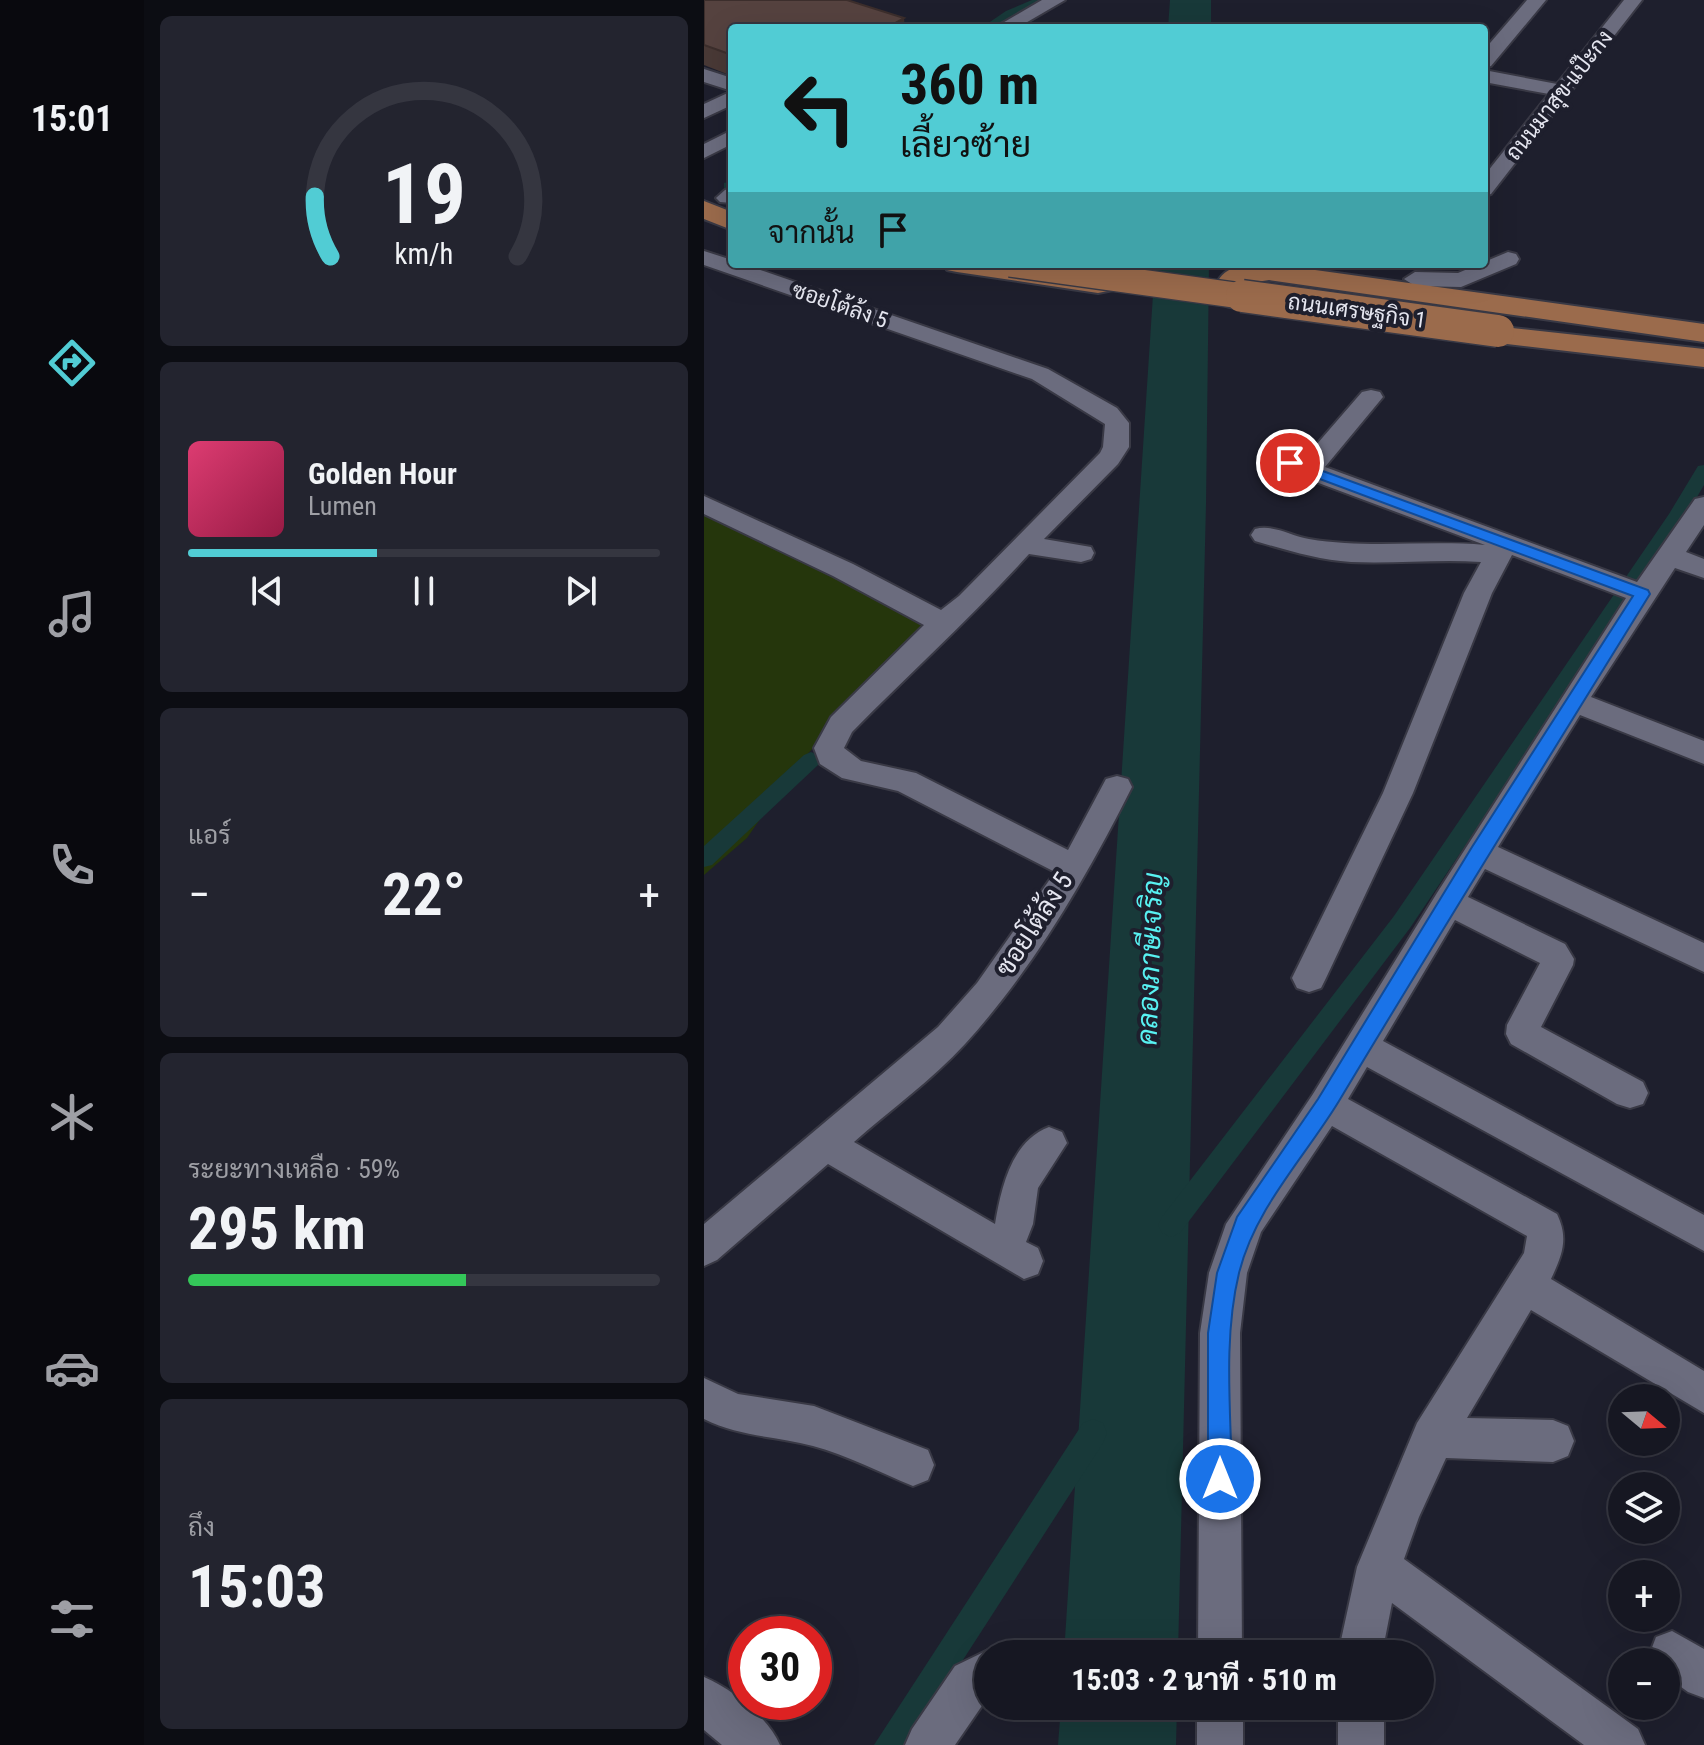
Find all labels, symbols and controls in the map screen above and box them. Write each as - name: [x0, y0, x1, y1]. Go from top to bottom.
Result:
- street label: ถนนมาสุข-แป๊ะกง: [1500, 24, 1620, 167]
- text: 360 m: [900, 52, 1039, 118]
- icon: left: [768, 56, 872, 160]
- text: 15:01: [31, 98, 113, 140]
- text: เลี้ยวซ้าย: [900, 124, 1031, 166]
- text: 19: [382, 145, 466, 242]
- icon: arrive: [871, 208, 915, 252]
- text: จากนั้น: [768, 215, 855, 250]
- text: km/h: [395, 237, 453, 271]
- street label: ซอยโต้ล้ง 5: [789, 275, 892, 333]
- street label: ถนนเศรษฐกิจ 1: [1286, 288, 1428, 336]
- icon: directions: [44, 335, 100, 391]
- pin: [1256, 429, 1324, 497]
- icon: arrive: [1268, 441, 1312, 485]
- text: Golden Hour: [308, 456, 457, 491]
- text: Lumen: [308, 491, 377, 521]
- icon: previous: [245, 569, 289, 613]
- icon: pause: [402, 569, 446, 613]
- icon: next: [559, 569, 603, 613]
- icon: music: [44, 586, 100, 642]
- text: แอร์: [188, 820, 231, 850]
- icon: phone: [44, 837, 100, 893]
- text: 22°: [382, 859, 466, 930]
- street label: ซอยโต้ล้ง 5: [989, 866, 1079, 981]
- text: −: [188, 869, 210, 921]
- text: +: [638, 869, 660, 921]
- water label: คลองภาษีเจริญ: [1128, 872, 1171, 1046]
- icon: climate: [44, 1089, 100, 1145]
- text: ระยะทางเหลือ · 59%: [188, 1154, 400, 1184]
- text: 295 km: [188, 1193, 366, 1264]
- icon: car: [44, 1340, 100, 1396]
- north arrow: [1608, 1384, 1680, 1456]
- map controls: [1608, 1384, 1680, 1720]
- position arrow: [1178, 1437, 1262, 1521]
- button: layers: [1608, 1472, 1680, 1544]
- text: ถึง: [188, 1512, 215, 1542]
- text: 15:03: [188, 1551, 326, 1622]
- button: +: [1608, 1560, 1680, 1632]
- icon: filters: [44, 1591, 100, 1647]
- speed limit sign: 30: [728, 1616, 832, 1720]
- button: −: [1608, 1648, 1680, 1720]
- text: 15:03 · 2 นาที · 510 m: [1071, 1662, 1337, 1697]

